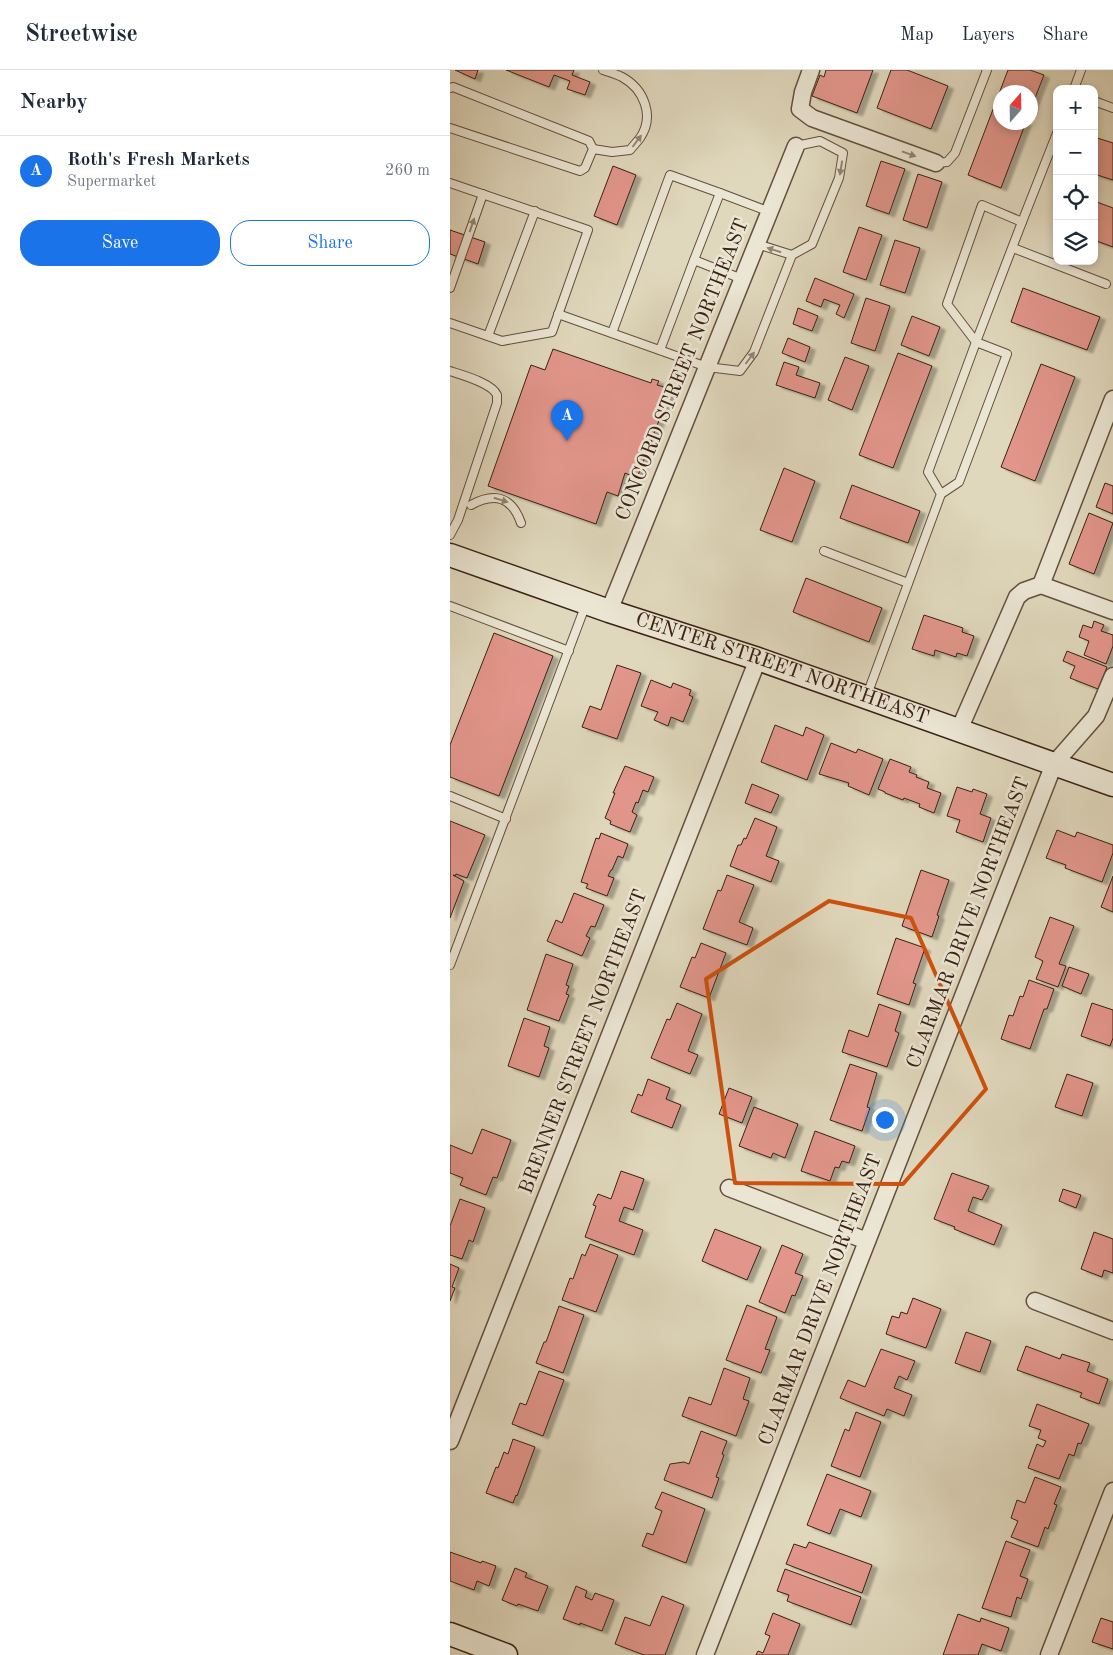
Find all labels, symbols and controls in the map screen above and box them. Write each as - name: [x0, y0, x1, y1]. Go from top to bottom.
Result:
- text: Streetwise: [25, 23, 138, 47]
- text: Map: [900, 26, 934, 44]
- text: Layers: [962, 26, 1014, 44]
- text: Share: [1042, 26, 1088, 44]
- north arrow: [993, 85, 1038, 130]
- map controls: [1053, 85, 1098, 265]
- button: +: [1053, 85, 1098, 130]
- text: Nearby: [20, 92, 88, 113]
- button: −: [1053, 130, 1098, 175]
- one-way arrow: [632, 134, 642, 148]
- text: Roth's Fresh Markets: [67, 151, 250, 170]
- one-way arrow: [902, 151, 917, 158]
- one-way arrow: [837, 160, 845, 176]
- text: A: [30, 163, 42, 179]
- text: 260 m: [385, 163, 430, 179]
- text: Supermarket: [67, 174, 156, 190]
- button: locate: [1053, 175, 1098, 220]
- street label: CONCORD STREET NORTHEAST: [613, 216, 753, 524]
- one-way arrow: [468, 217, 476, 232]
- button: Save: [20, 220, 220, 266]
- button: Share: [230, 220, 430, 266]
- button: layers: [1053, 220, 1098, 265]
- one-way arrow: [767, 245, 782, 253]
- one-way arrow: [744, 352, 755, 365]
- pin: A: [551, 400, 583, 441]
- one-way arrow: [494, 497, 509, 505]
- street label: CENTER STREET NORTHEAST: [633, 610, 931, 729]
- street label: CLARMAR DRIVE NORTHEAST: [904, 774, 1034, 1072]
- street label: BRENNER STREET NORTHEAST: [517, 887, 651, 1197]
- your location: [872, 1107, 898, 1133]
- street label: CLARMAR DRIVE NORTHEAST: [756, 1151, 886, 1449]

